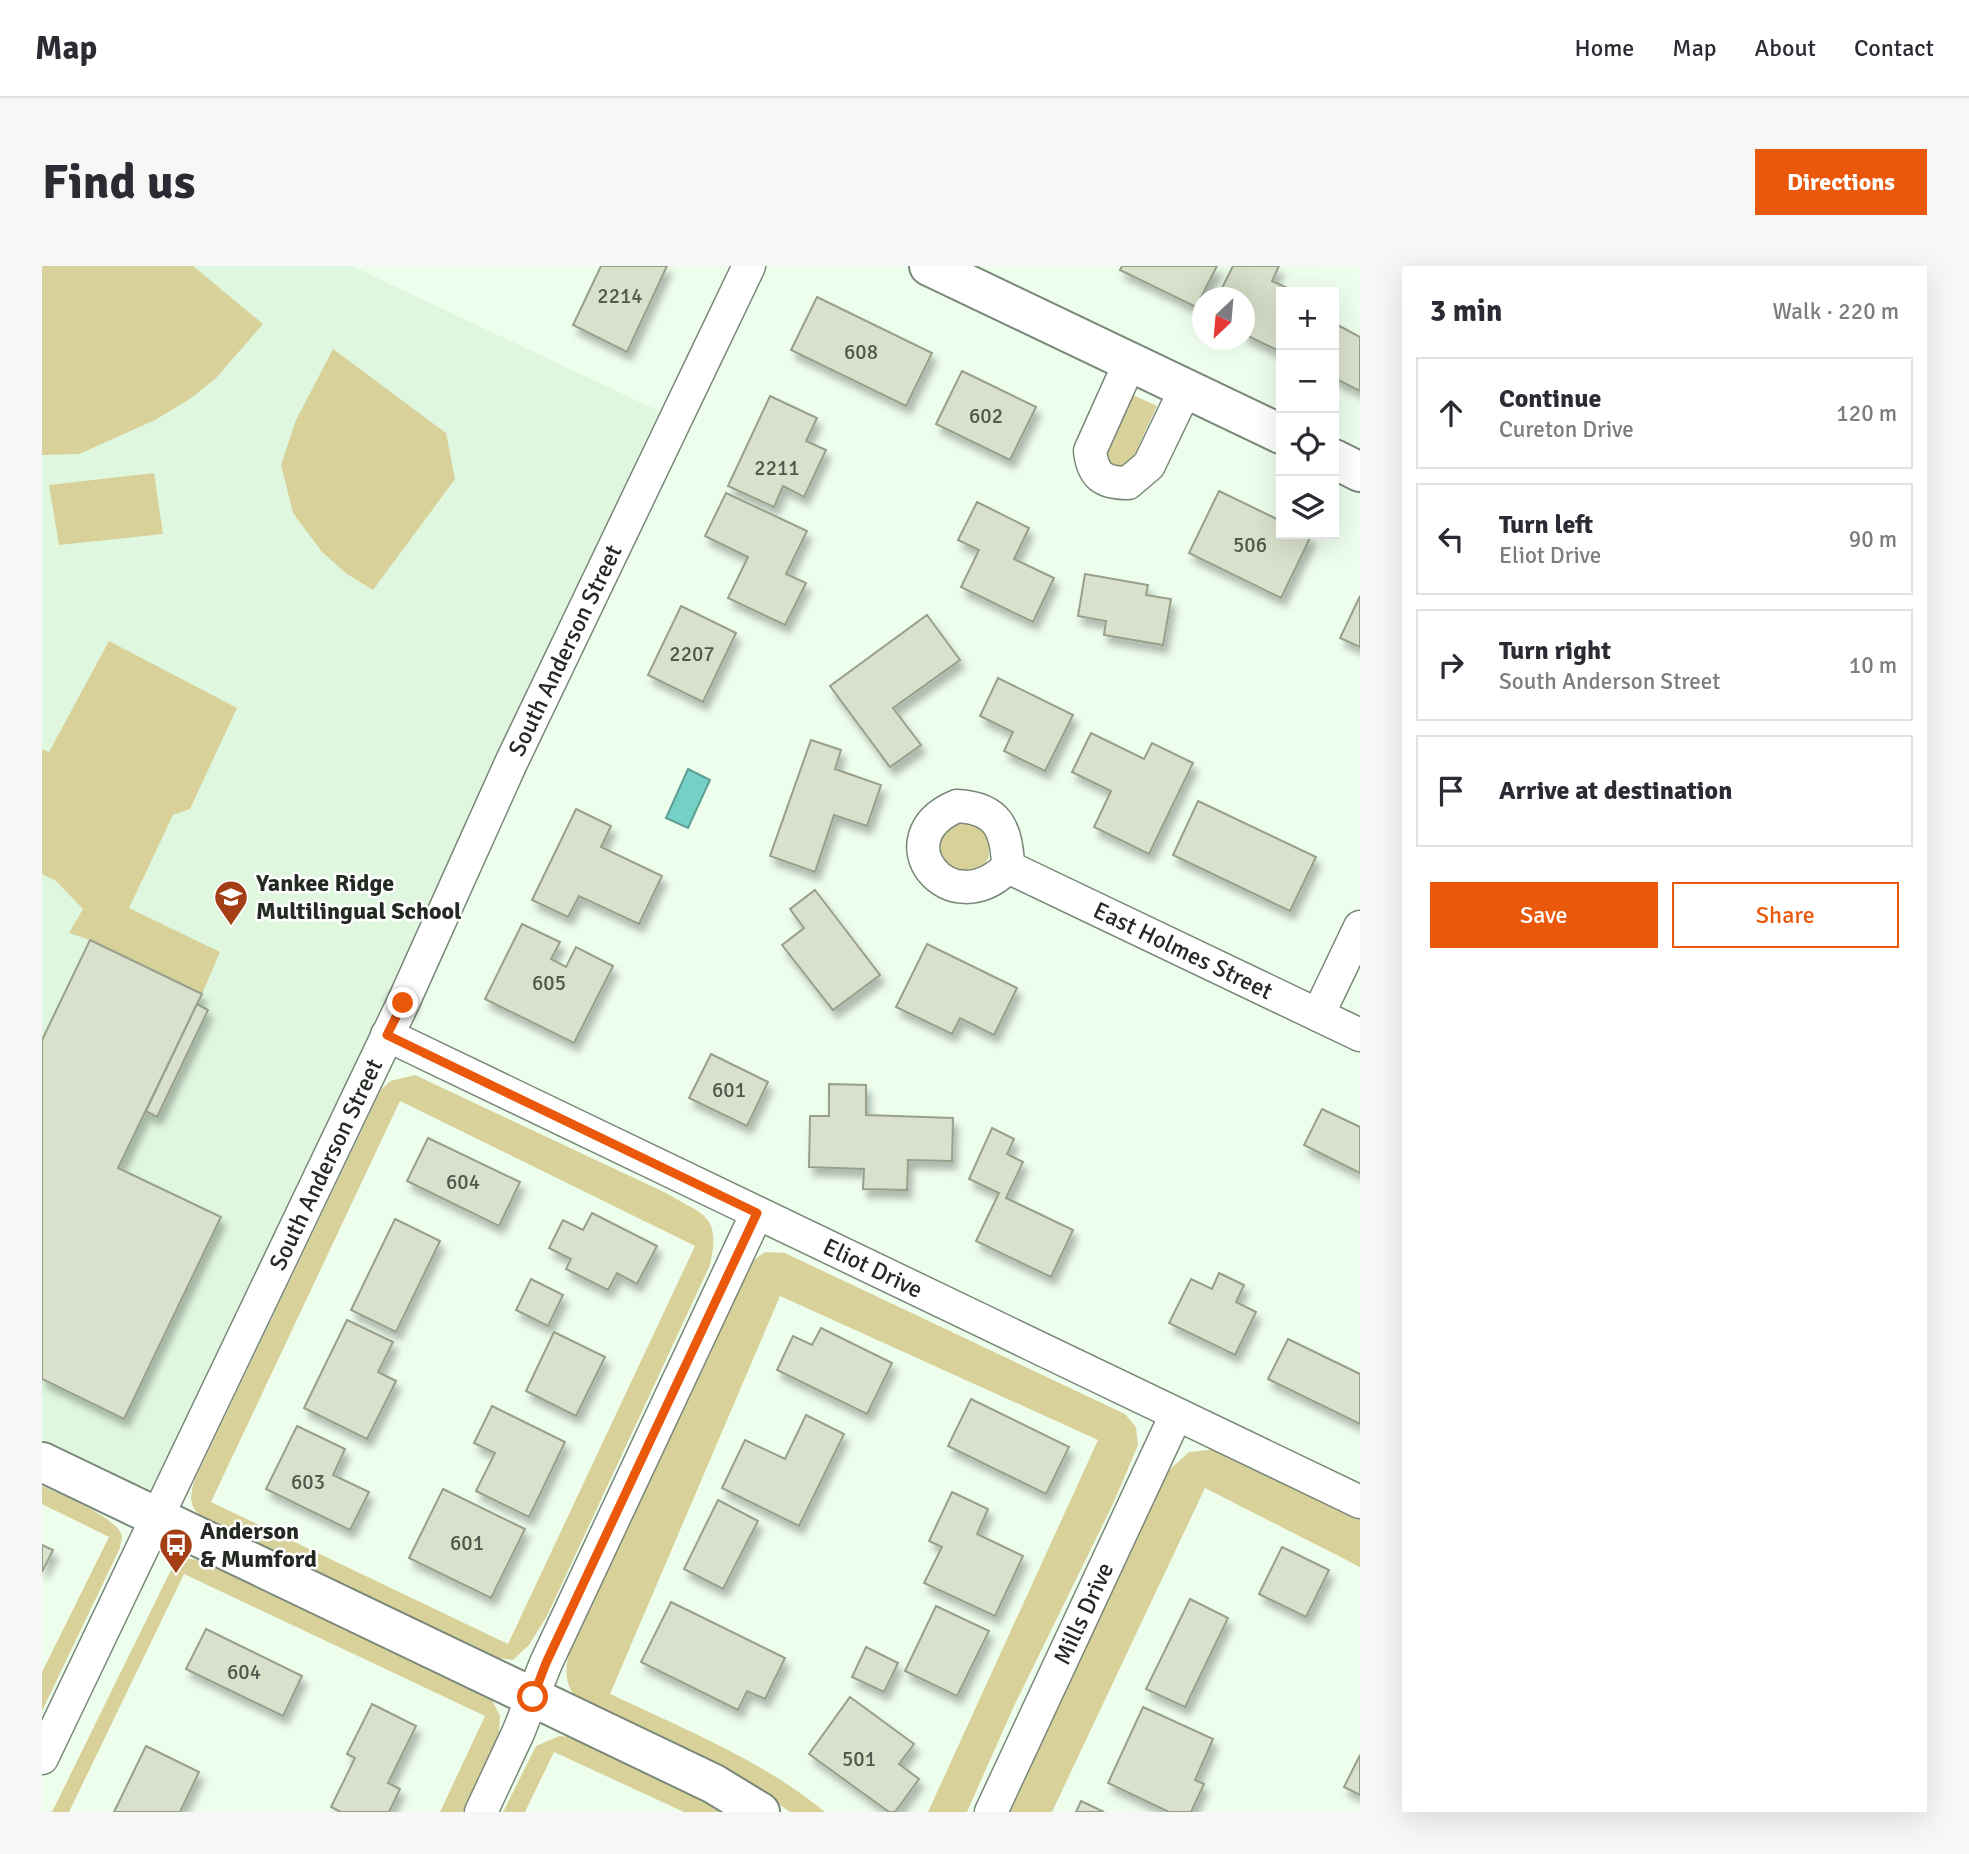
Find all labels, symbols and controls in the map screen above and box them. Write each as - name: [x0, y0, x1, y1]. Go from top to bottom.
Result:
- text: Map: [35, 28, 97, 69]
- text: Home: [1574, 33, 1634, 63]
- text: Map: [1672, 33, 1717, 63]
- text: About: [1755, 33, 1816, 63]
- text: Contact: [1854, 33, 1934, 63]
- button: Directions: [1755, 149, 1927, 215]
- text: Find us: [42, 152, 195, 212]
- house number: 2214: [597, 283, 643, 309]
- north arrow: [1192, 287, 1255, 350]
- map controls: [1276, 287, 1339, 539]
- button: +: [1276, 287, 1339, 350]
- text: 3 min: [1430, 293, 1502, 330]
- text: Walk · 220 m: [1773, 297, 1899, 326]
- house number: 608: [844, 339, 878, 365]
- button: −: [1276, 350, 1339, 413]
- text: Continue: [1499, 383, 1601, 415]
- icon: ahead: [1432, 394, 1470, 432]
- text: 120 m: [1836, 399, 1897, 428]
- house number: 602: [969, 403, 1003, 429]
- button: locate: [1276, 413, 1339, 476]
- text: Cureton Drive: [1499, 415, 1634, 444]
- house number: 2211: [754, 455, 800, 481]
- button: layers: [1276, 476, 1339, 539]
- text: Turn left: [1499, 509, 1593, 541]
- icon: left: [1432, 520, 1470, 558]
- text: 90 m: [1849, 525, 1897, 554]
- house number: 506: [1233, 532, 1267, 558]
- street label: South Anderson Street: [502, 540, 628, 761]
- text: Eliot Drive: [1499, 541, 1601, 570]
- text: Turn right: [1499, 635, 1611, 667]
- house number: 2207: [669, 641, 715, 667]
- icon: right: [1432, 646, 1470, 684]
- text: 10 m: [1849, 651, 1897, 680]
- text: South Anderson Street: [1499, 667, 1720, 696]
- icon: arrive: [1432, 772, 1470, 810]
- text: Arrive at destination: [1499, 775, 1732, 807]
- place label: Yankee Ridge Multilingual School: [255, 868, 462, 926]
- school or university icon: Yankee Ridge Multilingual School: [212, 878, 250, 927]
- button: Save: [1430, 882, 1658, 948]
- button: Share: [1672, 882, 1899, 948]
- street label: East Holmes Street: [1089, 895, 1278, 1006]
- house number: 605: [532, 970, 566, 996]
- route end: [387, 987, 418, 1018]
- street label: South Anderson Street: [262, 1054, 389, 1275]
- house number: 601: [712, 1077, 746, 1103]
- house number: 604: [446, 1169, 480, 1195]
- street label: Eliot Drive: [818, 1232, 928, 1305]
- house number: 603: [291, 1469, 325, 1495]
- place label: Anderson & Mumford: [200, 1516, 317, 1574]
- bus stop icon: Anderson & Mumford: [157, 1526, 195, 1575]
- house number: 601: [450, 1530, 484, 1556]
- street label: Mills Drive: [1047, 1558, 1120, 1669]
- house number: 604: [227, 1659, 261, 1685]
- route start: [517, 1681, 548, 1712]
- house number: 501: [842, 1746, 876, 1772]

